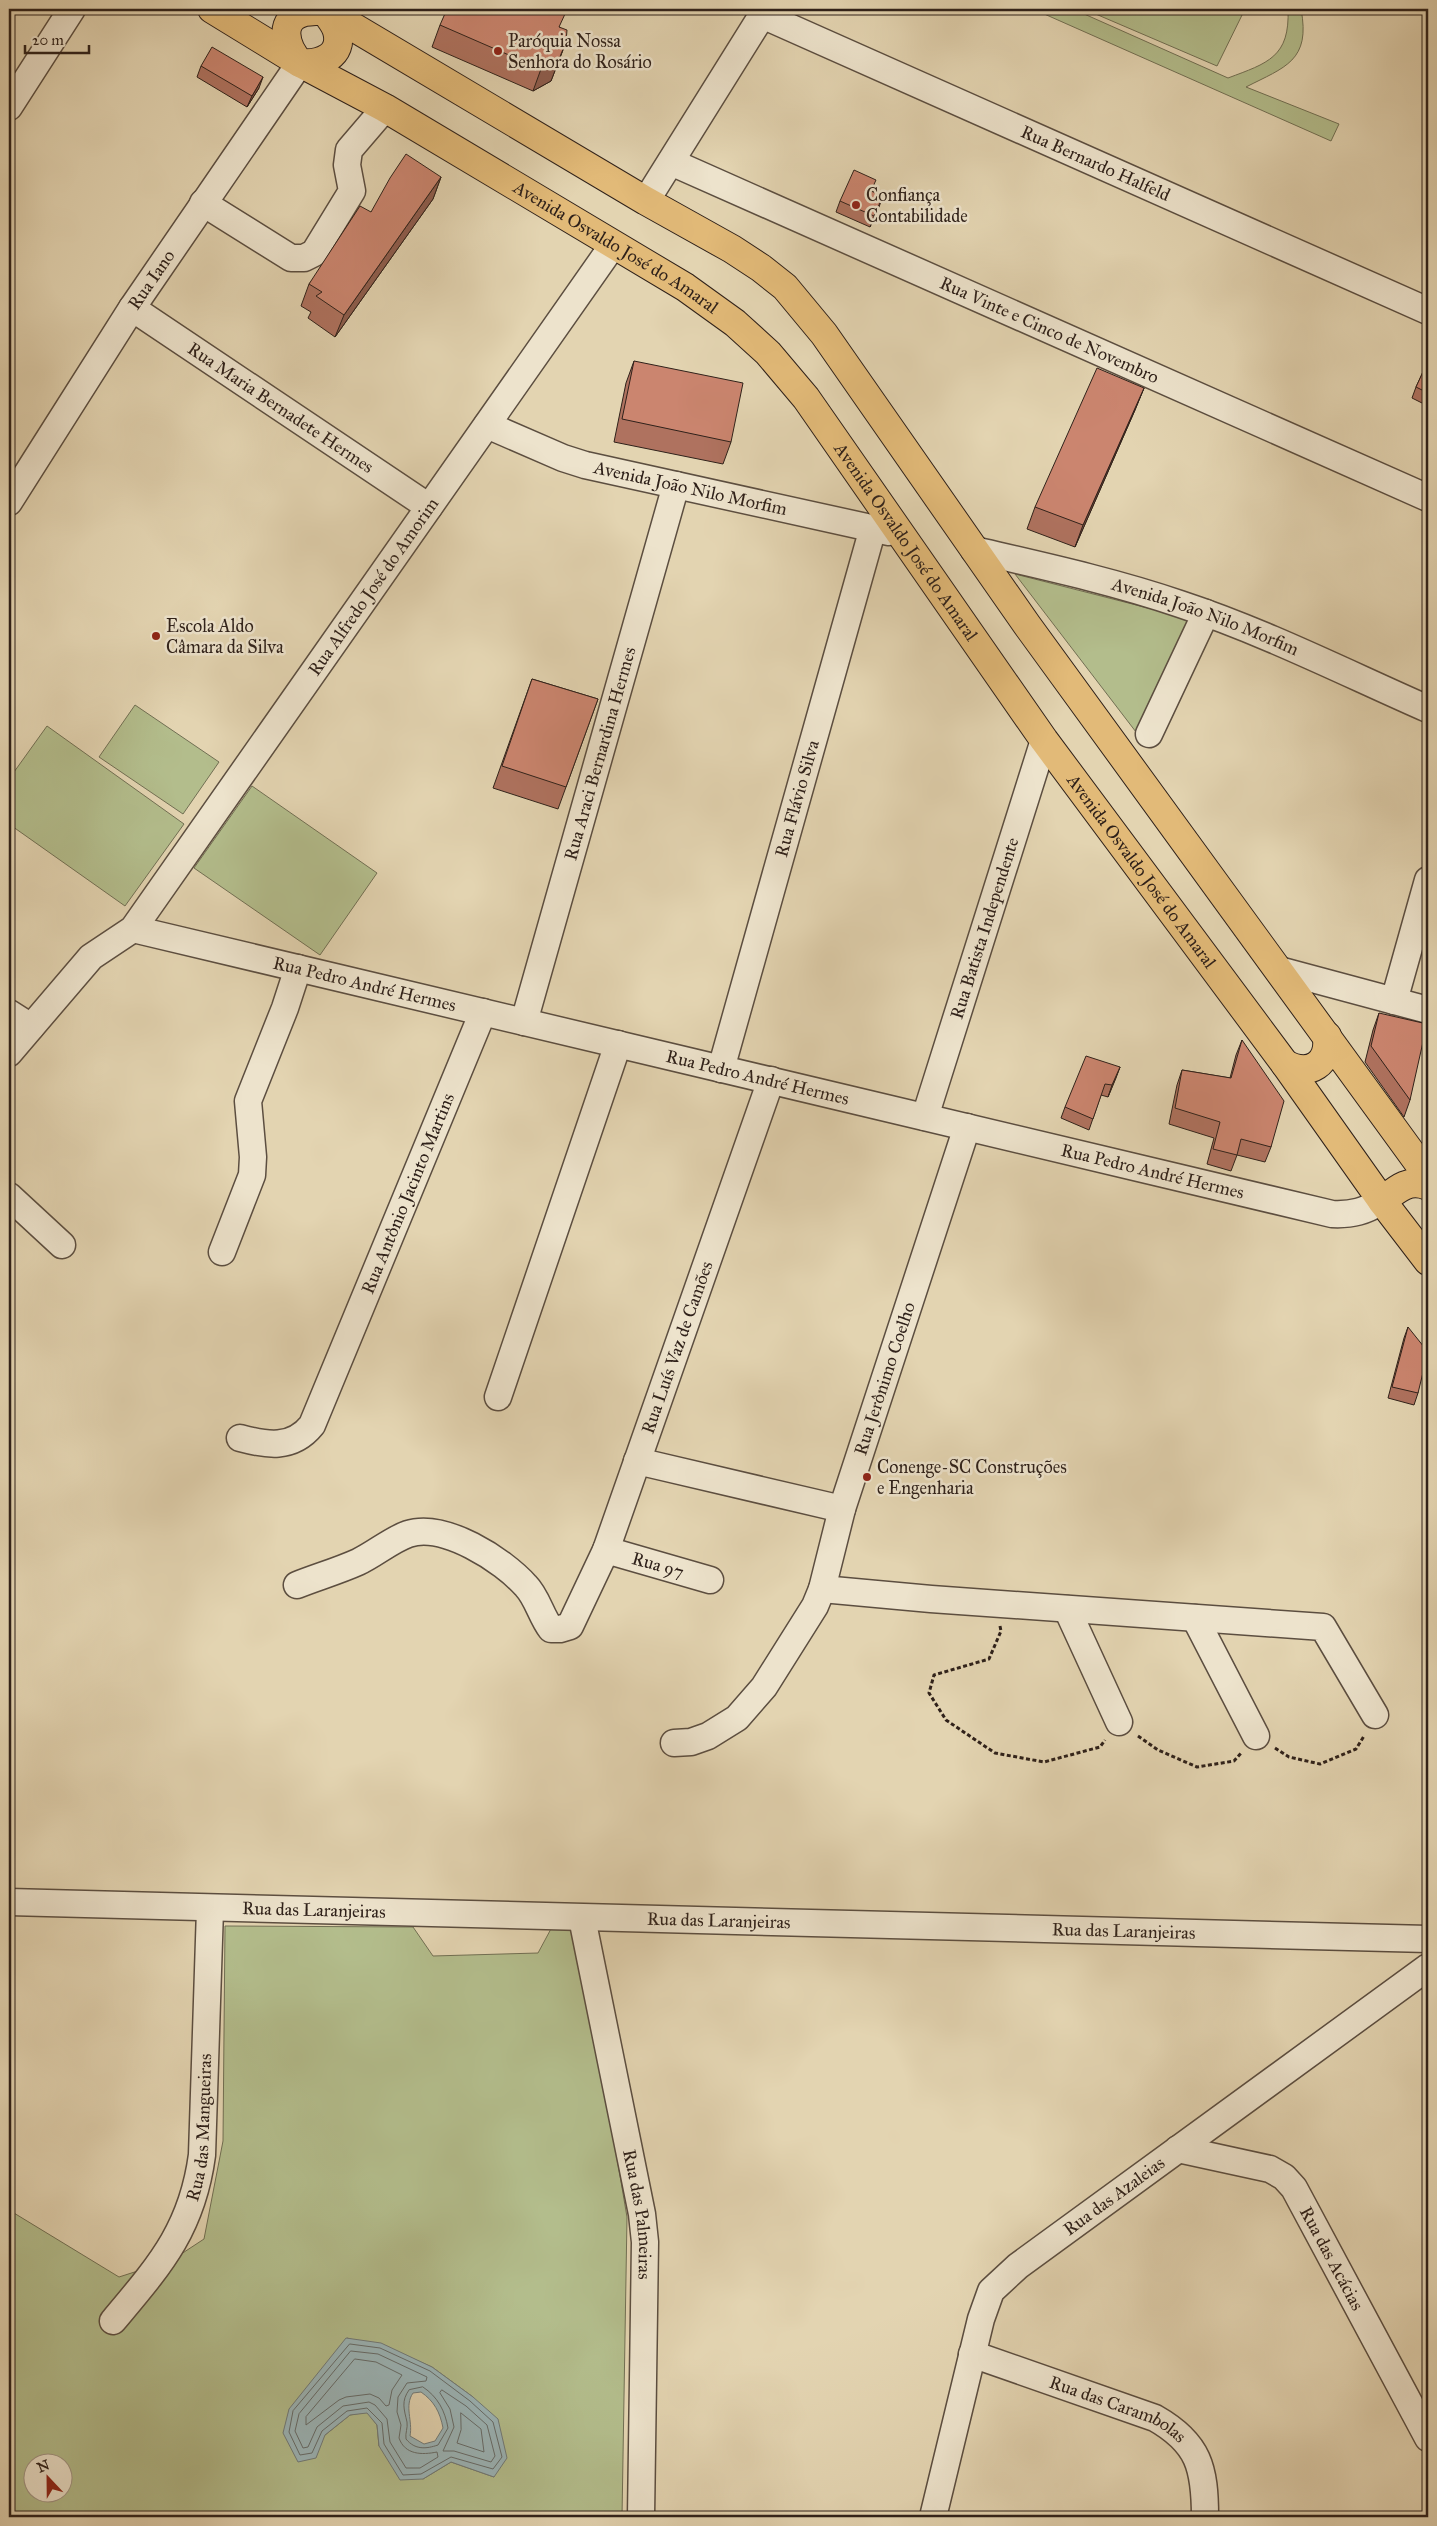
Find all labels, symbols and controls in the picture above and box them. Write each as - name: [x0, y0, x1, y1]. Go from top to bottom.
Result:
- scale bar: [25, 22, 89, 54]
- place label: Paróquia Nossa Senhora do Rosário: [508, 30, 652, 73]
- text: 20 m: [32, 31, 64, 49]
- marker: Paróquia Nossa Senhora do Rosário: [492, 45, 504, 57]
- street label: Rua Bernardo Halfeld: [1017, 120, 1174, 206]
- street label: Avenida Osvaldo José do Amaral: [509, 176, 723, 318]
- place label: Confiança Contabilidade: [866, 184, 968, 227]
- marker: Confiança Contabilidade: [850, 199, 862, 211]
- street label: Rua Iano: [123, 246, 180, 314]
- street label: Rua Vinte e Cinco de Novembro: [936, 272, 1162, 388]
- street label: Rua Maria Bernadete Hermes: [183, 337, 378, 478]
- street label: Avenida Osvaldo José do Amaral: [829, 438, 983, 645]
- street label: Avenida João Nilo Morfim: [591, 456, 789, 520]
- street label: Rua Alfredo José do Amorim: [303, 493, 443, 680]
- street label: Avenida João Nilo Morfim: [1108, 573, 1302, 660]
- place label: Escola Aldo Câmara da Silva: [166, 615, 284, 658]
- marker: Escola Aldo Câmara da Silva: [150, 630, 162, 642]
- street label: Rua Araci Bernardina Hermes: [559, 644, 641, 863]
- street label: Rua Flávio Silva: [770, 737, 824, 859]
- street label: Avenida Osvaldo José do Amaral: [1062, 769, 1221, 973]
- street label: Rua Batista Independente: [946, 835, 1024, 1022]
- street label: Rua Pedro André Hermes: [271, 952, 458, 1016]
- street label: Rua Pedro André Hermes: [664, 1045, 851, 1110]
- street label: Rua Antônio Jacinto Martins: [356, 1090, 459, 1297]
- street label: Rua Pedro André Hermes: [1059, 1139, 1246, 1204]
- street label: Rua Luís Vaz de Camões: [637, 1258, 718, 1437]
- street label: Rua Jerônimo Coelho: [849, 1299, 920, 1458]
- place label: Conenge-SC Construções e Engenharia: [877, 1456, 1067, 1500]
- marker: Conenge-SC Construções e Engenharia: [861, 1471, 873, 1483]
- street label: Rua 97: [629, 1547, 686, 1583]
- street label: Rua das Laranjeiras: [242, 1897, 386, 1923]
- street label: Rua das Laranjeiras: [647, 1908, 791, 1933]
- street label: Rua das Laranjeiras: [1052, 1918, 1196, 1944]
- street label: Rua das Mangueiras: [181, 2053, 216, 2204]
- street label: Rua das Palmeiras: [618, 2147, 656, 2280]
- street label: Rua das Azaleias: [1059, 2152, 1169, 2240]
- street label: Rua das Acácias: [1295, 2203, 1369, 2314]
- street label: Rua das Carambolas: [1046, 2371, 1191, 2447]
- north arrow: [22, 2454, 72, 2504]
- text: N: [35, 2456, 52, 2477]

